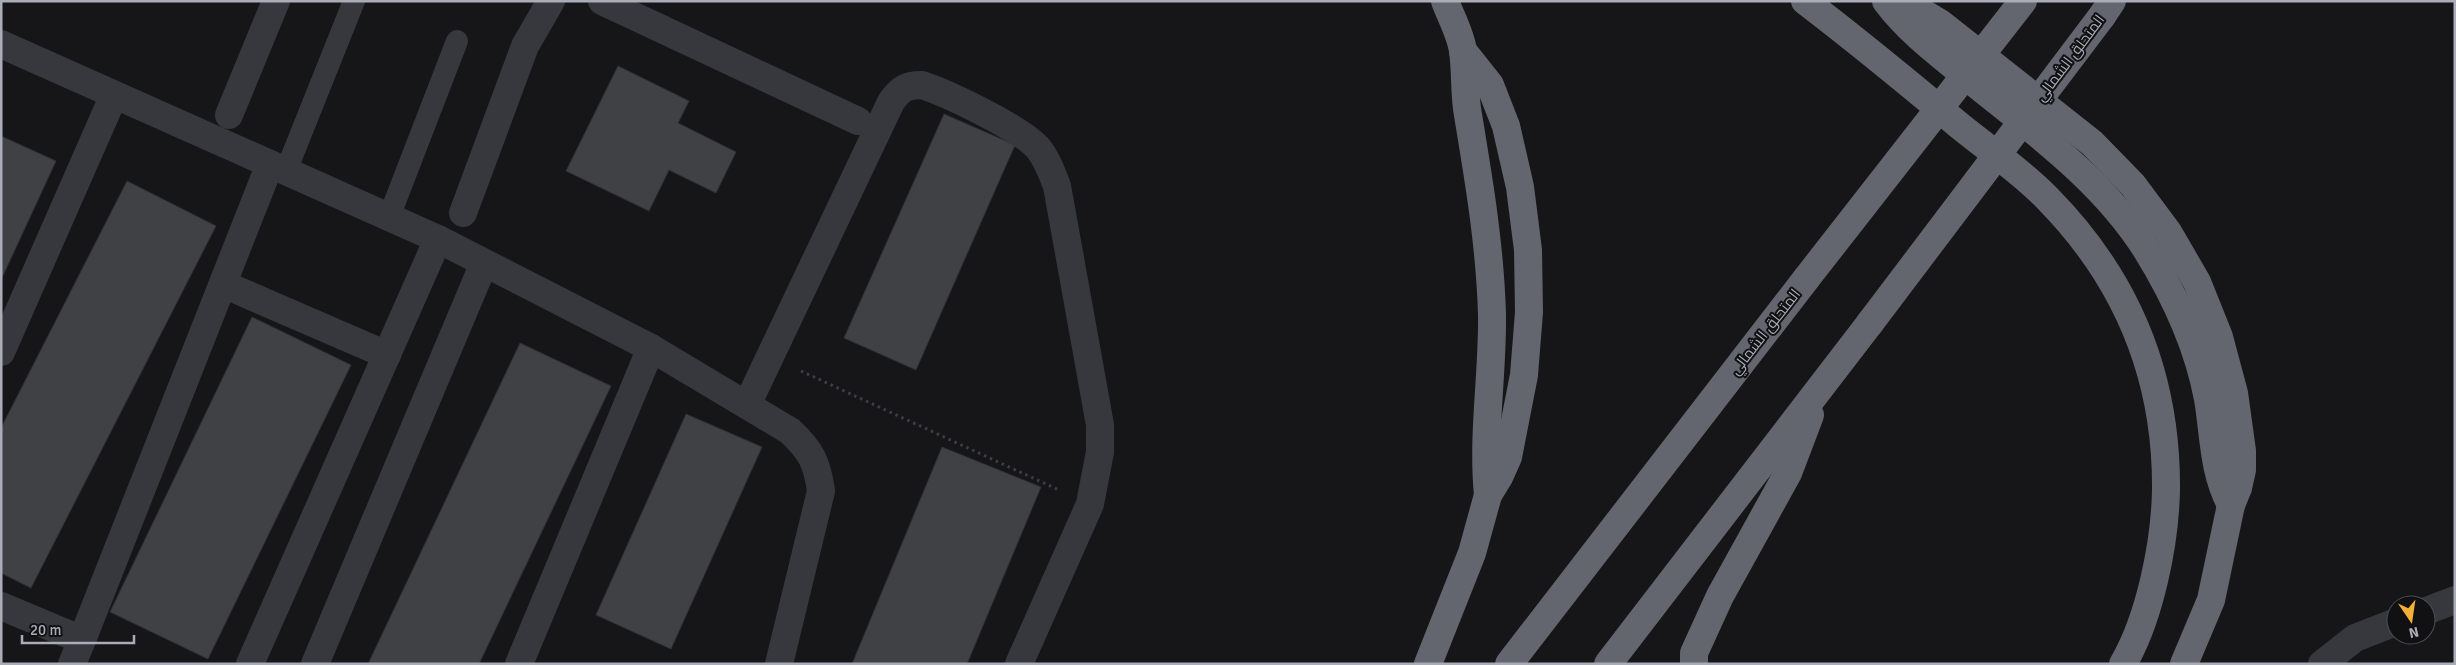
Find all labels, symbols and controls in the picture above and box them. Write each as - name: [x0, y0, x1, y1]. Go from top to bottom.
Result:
- street label: المتحلق الشمالي: [2032, 11, 2111, 107]
- street label: المتحلق الشمالي: [1726, 285, 1806, 380]
- north arrow: [2386, 595, 2436, 645]
- scale bar: [22, 612, 135, 644]
- text: 20 m: [30, 621, 61, 639]
- text: N: [2407, 623, 2420, 642]

